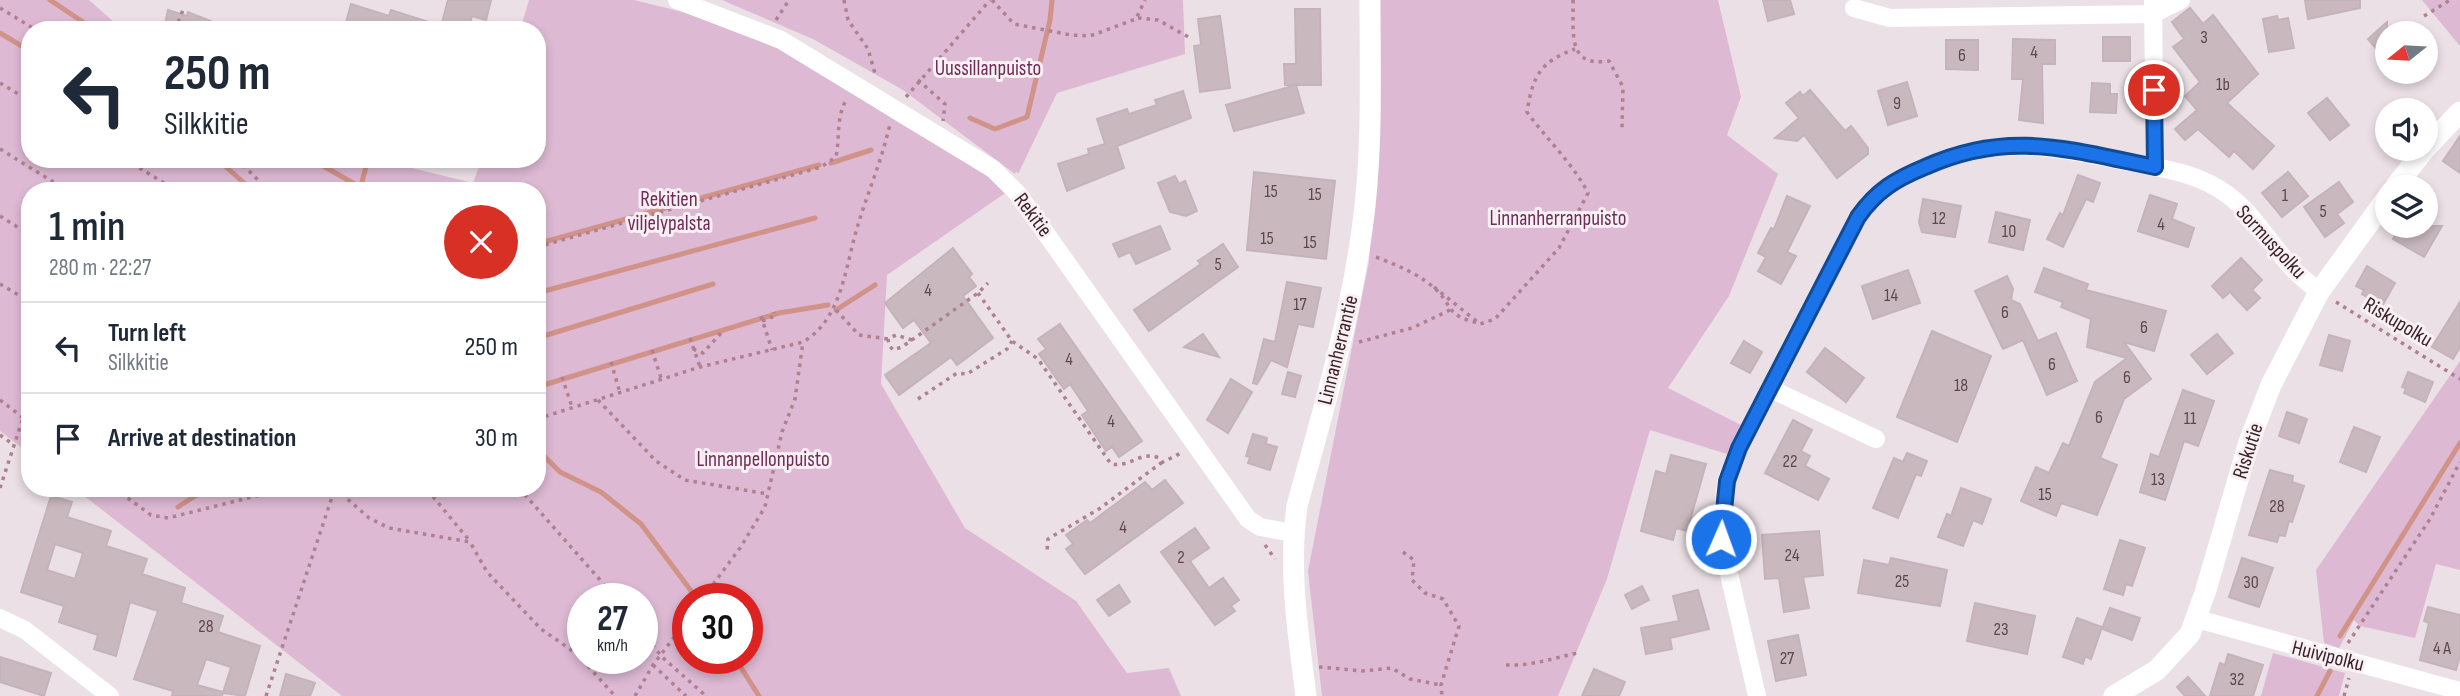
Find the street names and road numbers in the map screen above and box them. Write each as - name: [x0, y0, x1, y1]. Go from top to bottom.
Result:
- street label: Rekitie: [1008, 188, 1058, 242]
- street label: Sormuspolku: [2231, 200, 2311, 284]
- street label: Riskupolku: [2359, 292, 2437, 352]
- street label: Linnanherrantie: [1312, 293, 1364, 407]
- street label: Riskutie: [2227, 420, 2269, 482]
- street label: Huivipolku: [2289, 635, 2367, 677]

